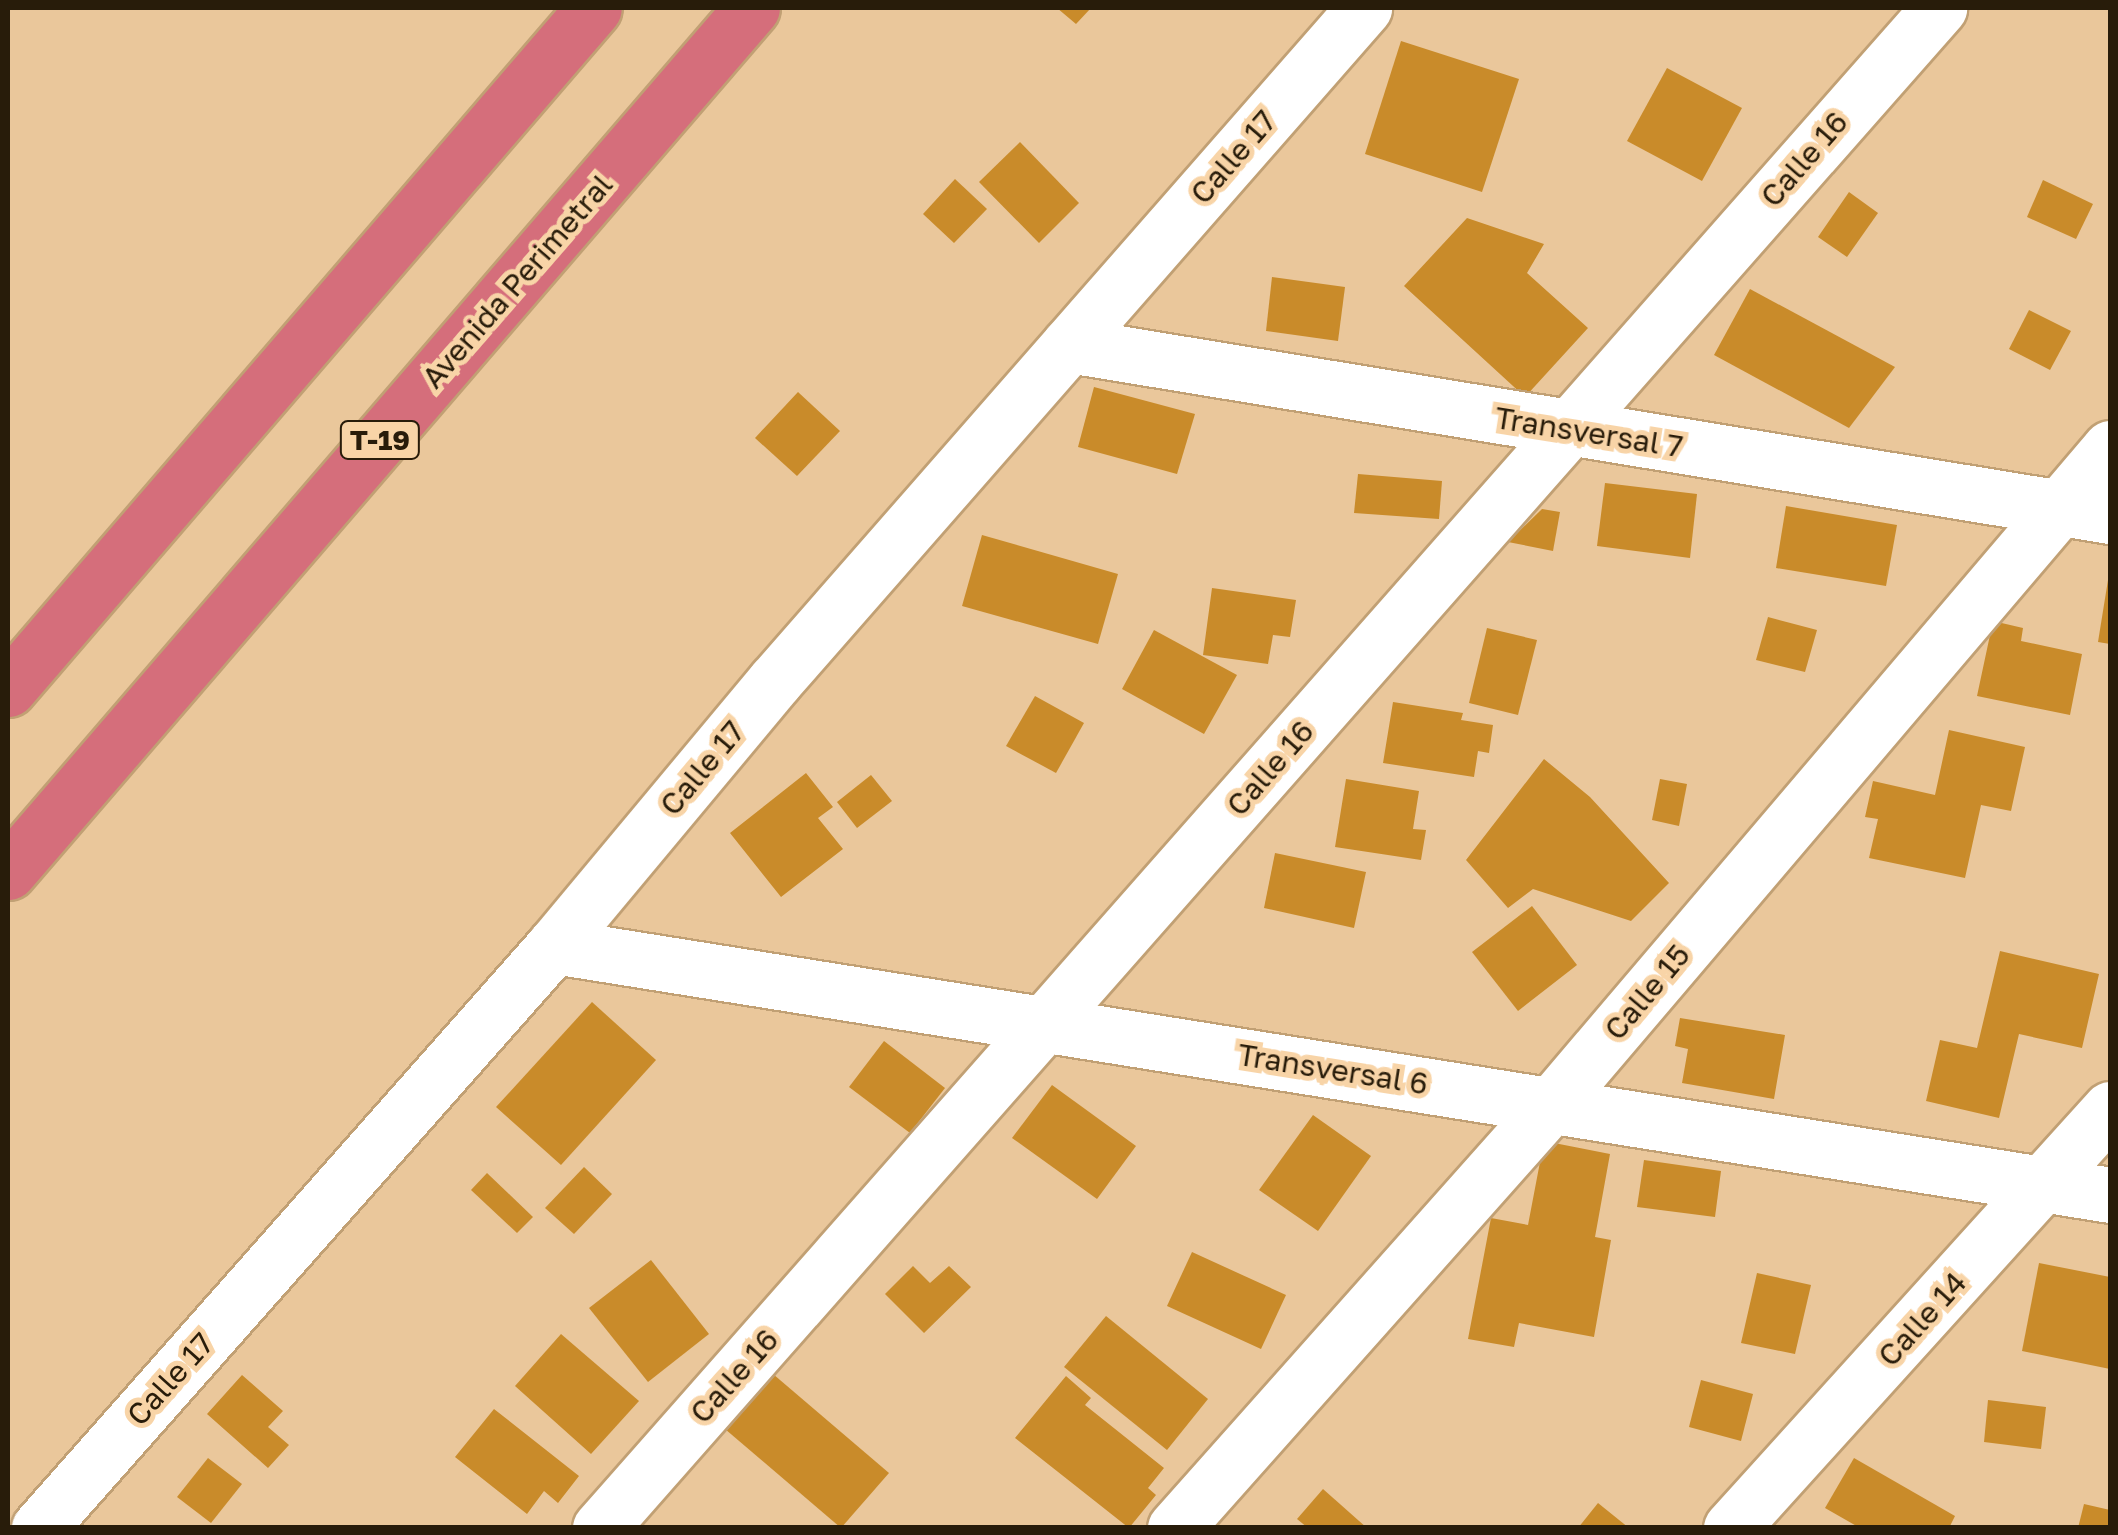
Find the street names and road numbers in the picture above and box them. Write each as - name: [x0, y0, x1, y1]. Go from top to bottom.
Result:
- street label: Calle 17: [1183, 103, 1283, 211]
- street label: Calle 16: [1753, 104, 1855, 214]
- street label: Avenida Perimetral: [414, 167, 620, 395]
- street label: Transversal 7: [1492, 399, 1686, 465]
- road number: T-19: [338, 417, 422, 463]
- street label: Calle 16: [1219, 713, 1321, 823]
- street label: Calle 17: [652, 714, 752, 822]
- street label: Calle 15: [1597, 937, 1697, 1047]
- street label: Transversal 6: [1235, 1036, 1431, 1102]
- street label: Calle 14: [1870, 1265, 1974, 1373]
- street label: Calle 16: [683, 1322, 785, 1430]
- street label: Calle 17: [119, 1325, 221, 1433]

